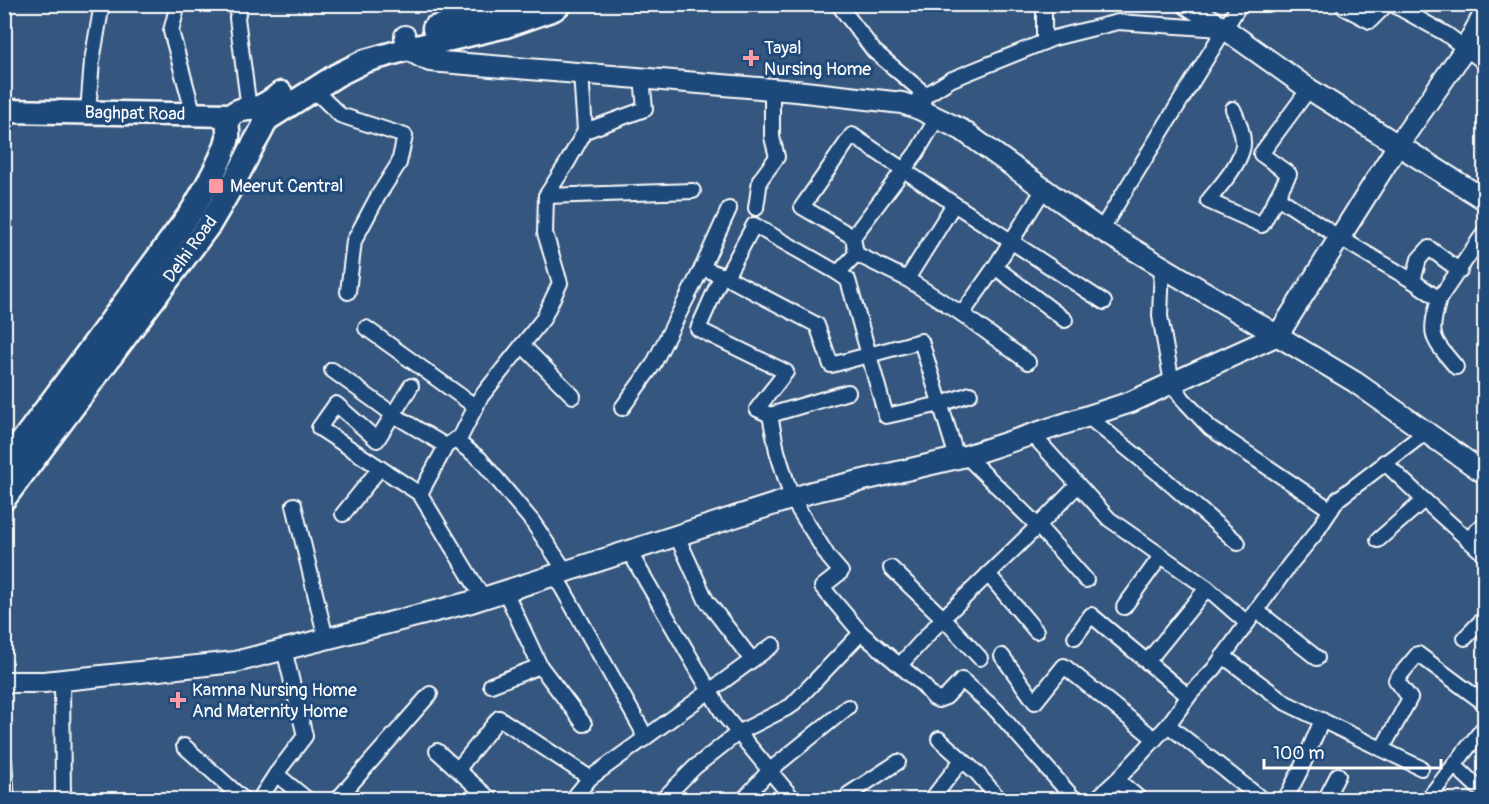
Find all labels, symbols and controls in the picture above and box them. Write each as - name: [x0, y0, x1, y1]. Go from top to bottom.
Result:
- place label: Tayal Nursing Home: [764, 37, 871, 81]
- marker: Tayal Nursing Home: [742, 49, 760, 67]
- street label: Baghpat Road: [84, 101, 186, 126]
- place label: Meerut Central: [230, 175, 343, 198]
- marker: Meerut Central: [207, 177, 225, 195]
- street label: Delhi Road: [158, 211, 222, 287]
- place label: Kamna Nursing Home And Maternity Home: [192, 679, 357, 723]
- marker: Kamna Nursing Home And Maternity Home: [169, 691, 187, 709]
- scale bar: [1264, 732, 1441, 770]
- text: 100 m: [1273, 742, 1325, 765]

